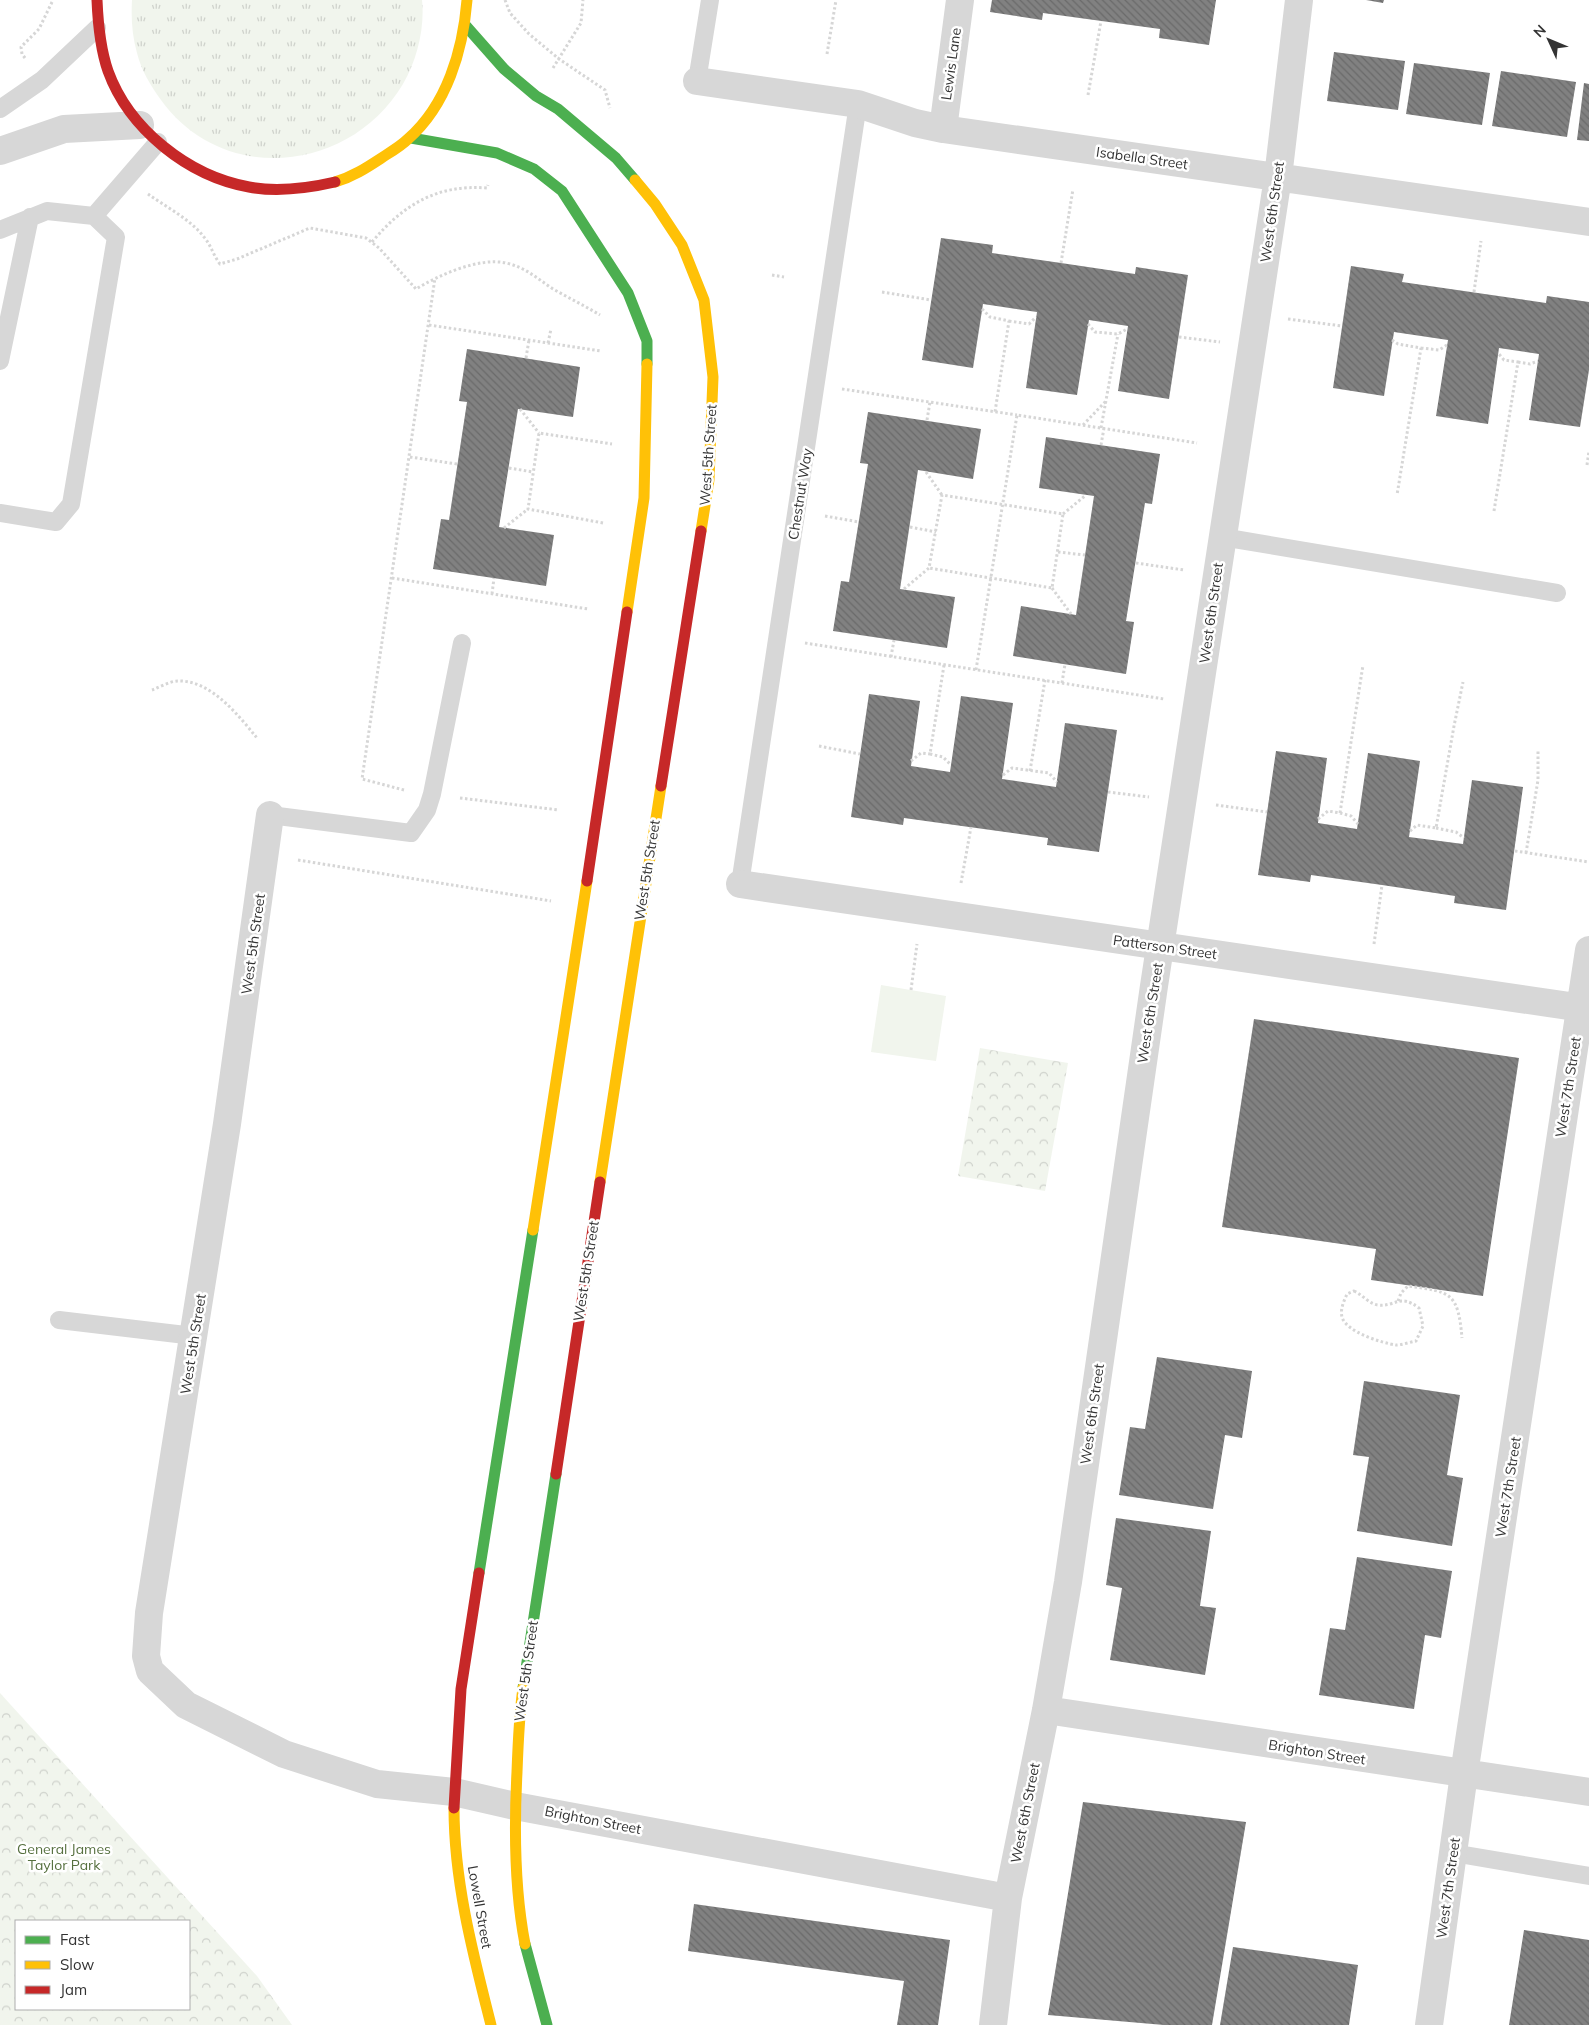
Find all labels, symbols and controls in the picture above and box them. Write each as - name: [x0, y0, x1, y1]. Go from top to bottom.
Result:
- north arrow: [1524, 15, 1574, 65]
- text: N: [1530, 21, 1550, 41]
- street label: Lewis Lane: [937, 27, 965, 101]
- street label: Isabella Street: [1095, 143, 1189, 173]
- street label: West 6th Street: [1256, 160, 1288, 264]
- street label: West 5th Street: [695, 404, 721, 506]
- street label: Chestnut Way: [784, 446, 816, 541]
- street label: West 6th Street: [1195, 561, 1227, 665]
- street label: West 5th Street: [630, 818, 664, 922]
- street label: West 5th Street: [237, 892, 269, 996]
- street label: Patterson Street: [1112, 931, 1218, 963]
- street label: West 6th Street: [1133, 961, 1167, 1065]
- street label: West 7th Street: [1551, 1035, 1585, 1139]
- street label: West 5th Street: [569, 1219, 603, 1323]
- street label: West 5th Street: [176, 1292, 210, 1396]
- street label: West 6th Street: [1076, 1362, 1108, 1466]
- street label: West 7th Street: [1491, 1435, 1525, 1539]
- street label: West 5th Street: [510, 1619, 542, 1723]
- street label: Brighton Street: [1267, 1735, 1367, 1769]
- street label: West 6th Street: [1006, 1761, 1044, 1865]
- street label: Brighton Street: [543, 1802, 643, 1838]
- street label: West 7th Street: [1432, 1836, 1464, 1940]
- park label: General James Taylor Park: [17, 1840, 111, 1874]
- street label: Lowell Street: [464, 1864, 496, 1950]
- legend: [15, 1920, 190, 2010]
- text: Fast: [60, 1930, 90, 1949]
- text: Slow: [60, 1955, 94, 1974]
- text: Jam: [60, 1980, 87, 1999]

